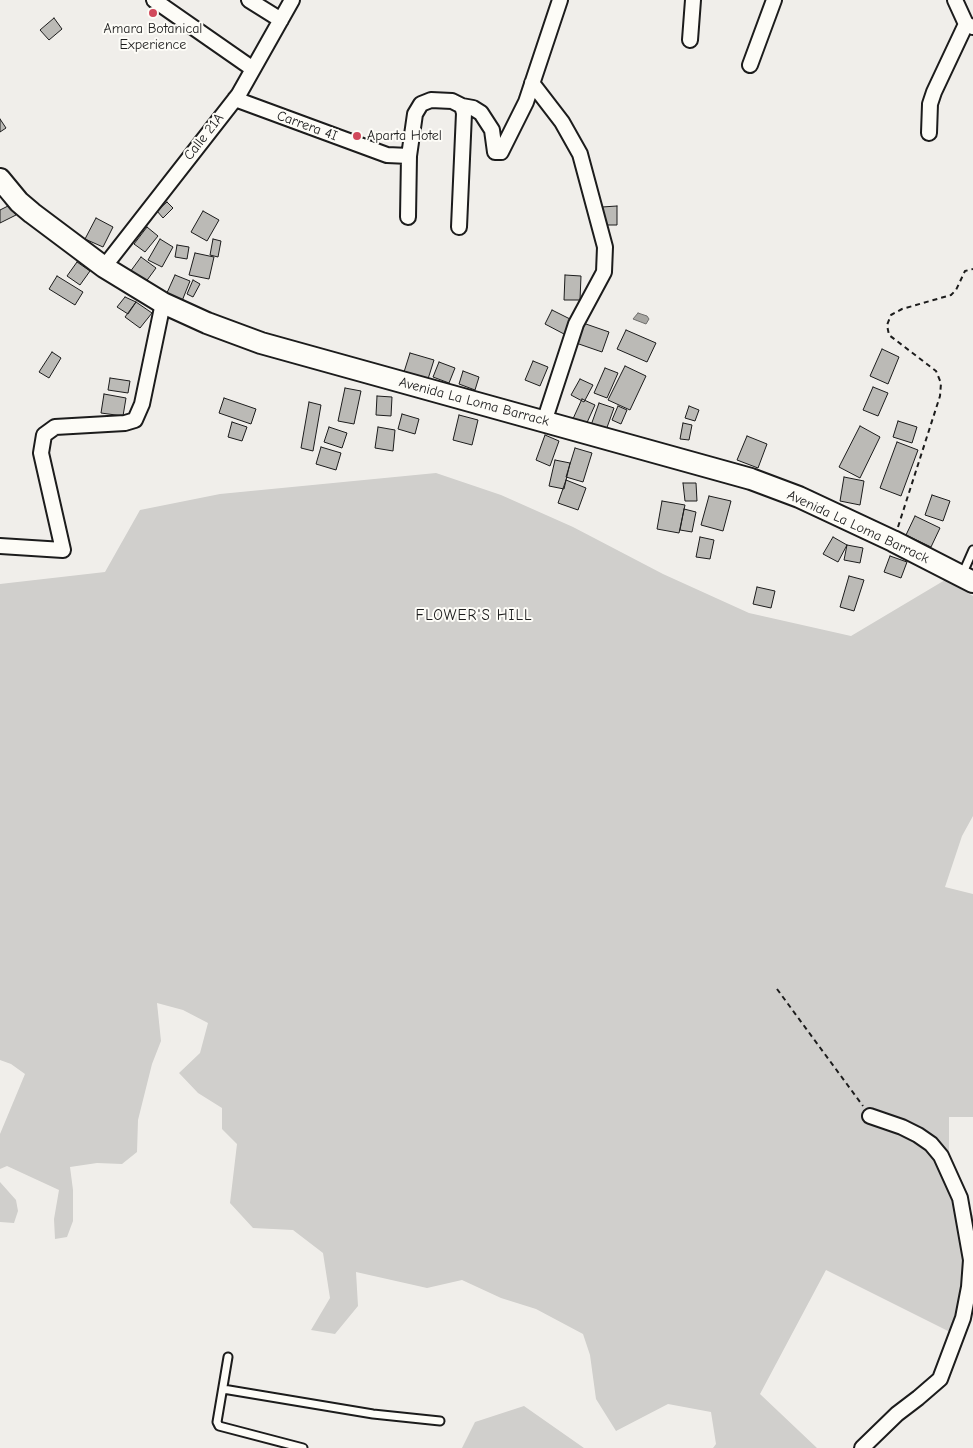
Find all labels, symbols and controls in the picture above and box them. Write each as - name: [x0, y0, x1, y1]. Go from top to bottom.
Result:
- marker: Amara Botanical Experience: [147, 7, 159, 19]
- place label: Amara Botanical Experience: [104, 21, 202, 54]
- street label: Carrera 4I: [274, 107, 340, 145]
- street label: Calle 21A: [181, 110, 227, 164]
- place label: Aparta Hotel: [367, 128, 442, 144]
- marker: Aparta Hotel: [351, 130, 363, 142]
- street label: Avenida La Loma Barrack: [397, 374, 551, 430]
- street label: Avenida La Loma Barrack: [784, 487, 932, 567]
- district label: FLOWER'S HILL: [414, 607, 534, 625]

